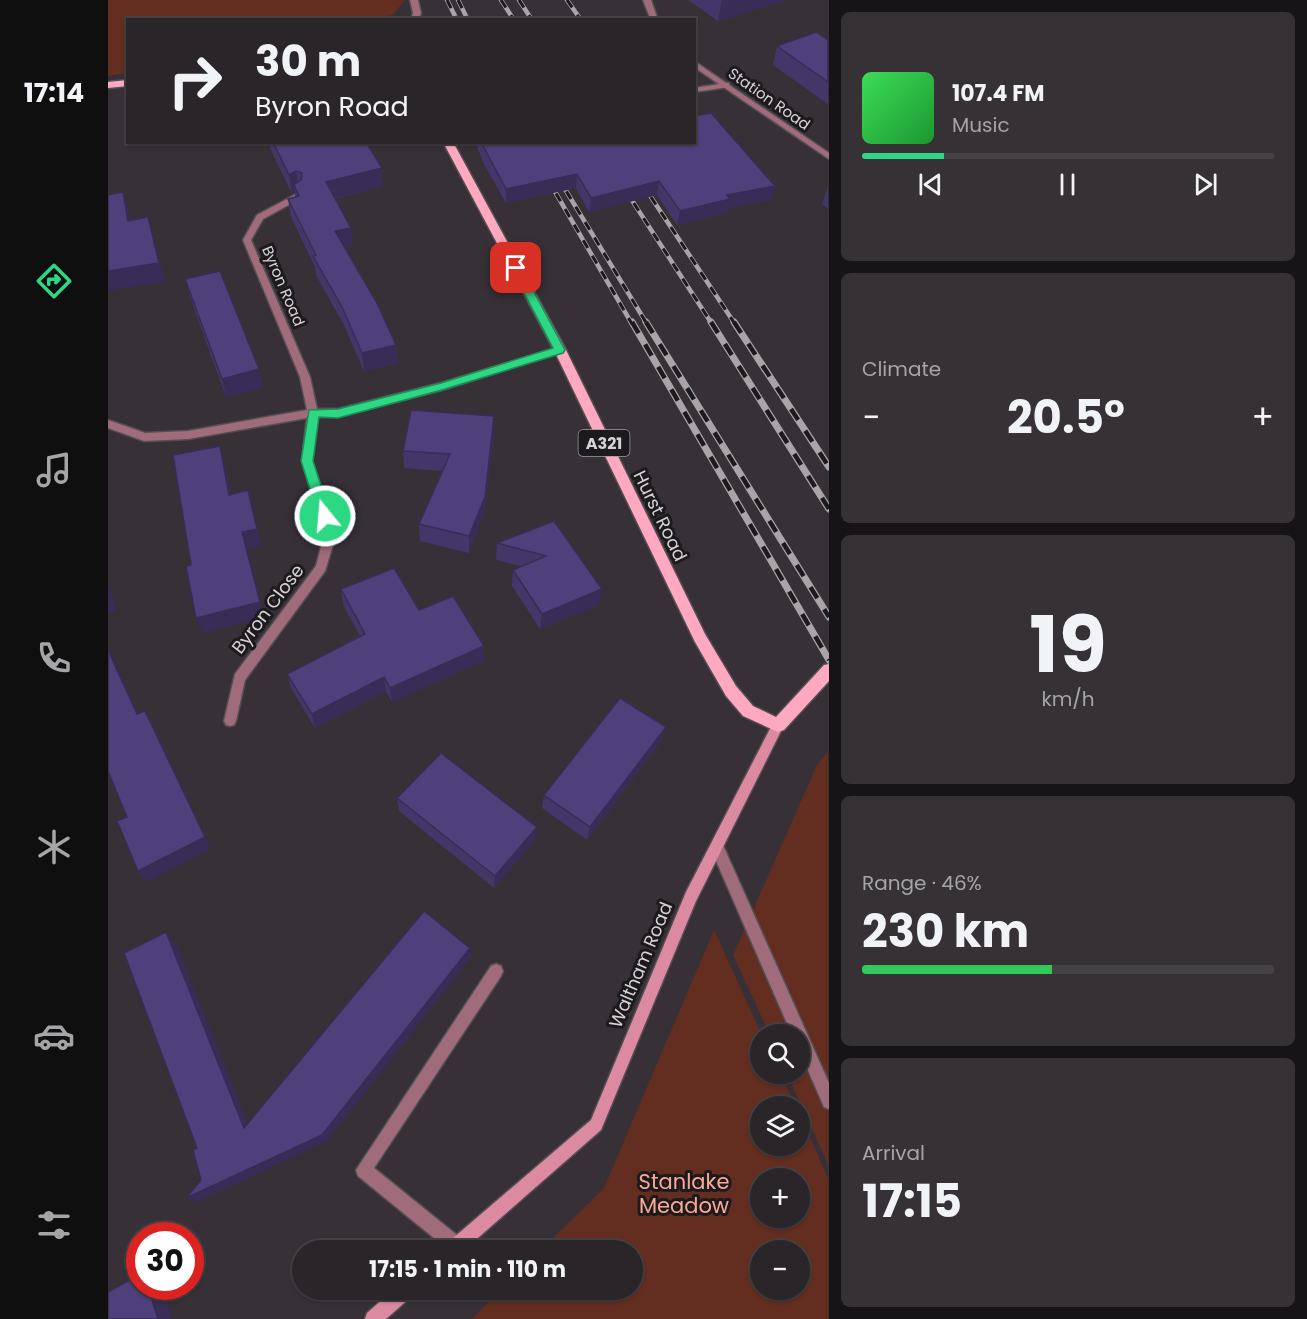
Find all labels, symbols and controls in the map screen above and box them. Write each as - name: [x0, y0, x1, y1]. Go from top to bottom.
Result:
- text: 30 m: [255, 32, 361, 91]
- icon: right: [156, 42, 234, 120]
- street label: Station Road: [724, 63, 815, 135]
- text: 17:14: [24, 74, 84, 111]
- text: 107.4 FM: [952, 78, 1044, 109]
- text: Byron Road: [255, 88, 409, 125]
- text: Music: [952, 111, 1010, 139]
- icon: previous: [914, 168, 947, 201]
- icon: pause: [1051, 168, 1084, 201]
- icon: next: [1189, 168, 1222, 201]
- street label: Byron Road: [257, 242, 310, 329]
- pin: [490, 242, 541, 293]
- icon: arrive: [499, 251, 532, 284]
- icon: directions: [33, 260, 75, 302]
- text: Climate: [862, 355, 941, 383]
- text: 20.5°: [1007, 386, 1125, 449]
- text: −: [862, 394, 880, 441]
- text: +: [1251, 394, 1274, 441]
- road number: A321: [578, 430, 630, 456]
- icon: music: [33, 449, 75, 491]
- street label: Hurst Road: [628, 466, 693, 565]
- position arrow: [293, 484, 357, 548]
- street label: Byron Close: [226, 559, 310, 659]
- text: 19: [1029, 590, 1107, 699]
- icon: phone: [33, 637, 75, 679]
- text: km/h: [1041, 685, 1095, 713]
- icon: climate: [33, 826, 75, 868]
- text: Range · 46%: [862, 869, 982, 897]
- street label: Waltham Road: [603, 898, 678, 1032]
- text: 230 km: [862, 900, 1029, 963]
- icon: car: [33, 1015, 75, 1057]
- map controls: [750, 1024, 810, 1300]
- button: search: [750, 1024, 810, 1084]
- button: layers: [750, 1096, 810, 1156]
- text: Arrival: [862, 1139, 925, 1167]
- park label: Stanlake Meadow: [639, 1167, 729, 1220]
- button: +: [750, 1168, 810, 1228]
- text: 17:15: [862, 1170, 962, 1233]
- icon: filters: [33, 1204, 75, 1246]
- speed limit sign: 30: [126, 1222, 204, 1300]
- button: −: [750, 1240, 810, 1300]
- text: 17:15 · 1 min · 110 m: [369, 1254, 566, 1285]

